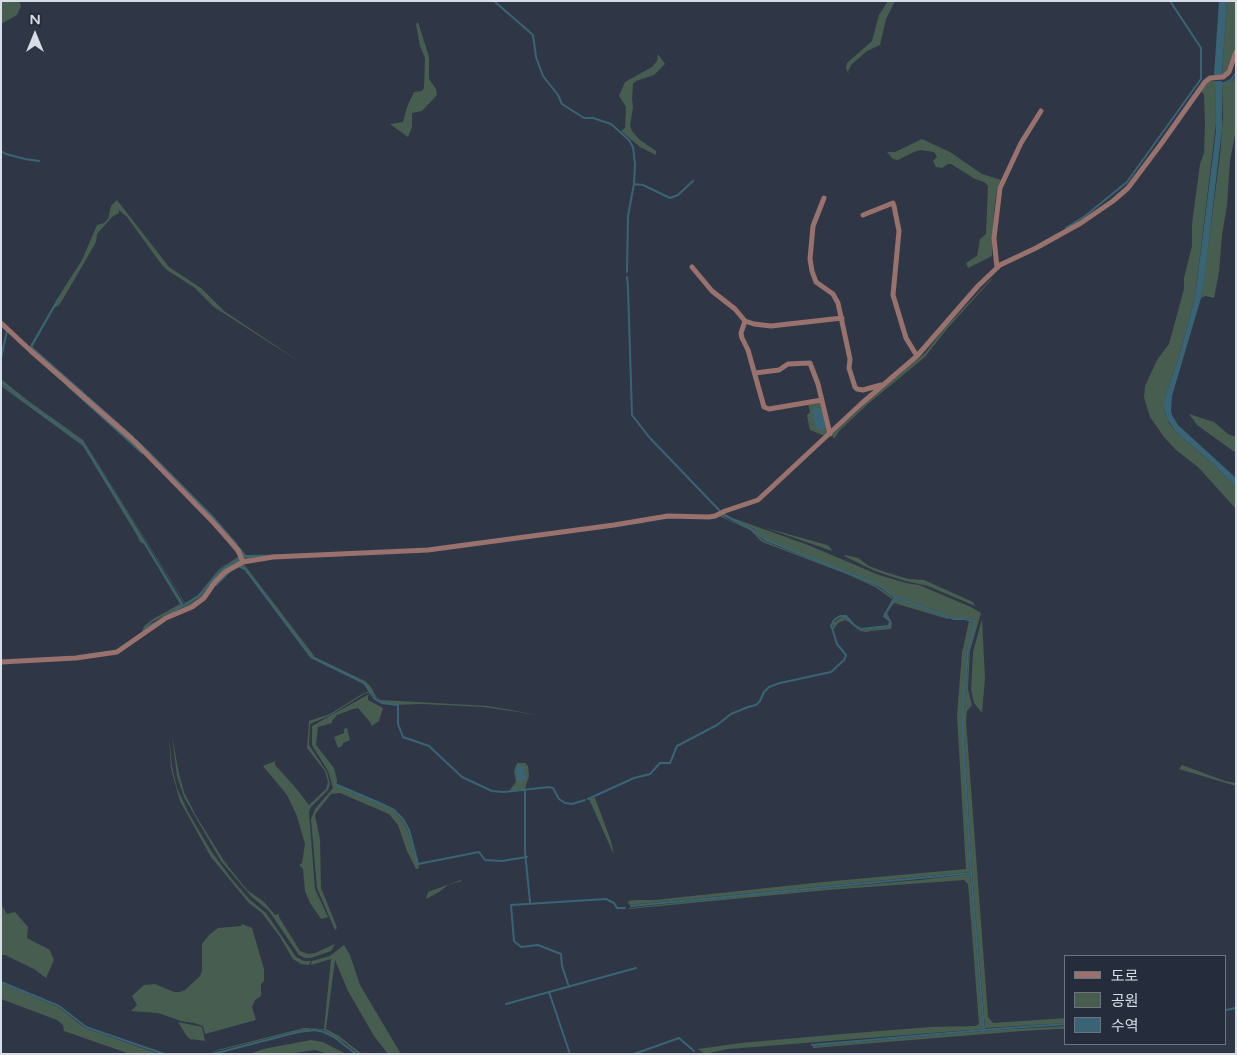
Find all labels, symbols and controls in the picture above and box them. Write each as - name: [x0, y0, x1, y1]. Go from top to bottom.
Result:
- north arrow: [10, 10, 60, 60]
- text: N: [29, 11, 41, 28]
- legend: [1064, 955, 1227, 1045]
- text: 도로: [1111, 967, 1139, 985]
- text: 공원: [1111, 992, 1139, 1010]
- text: 수역: [1111, 1017, 1139, 1035]

